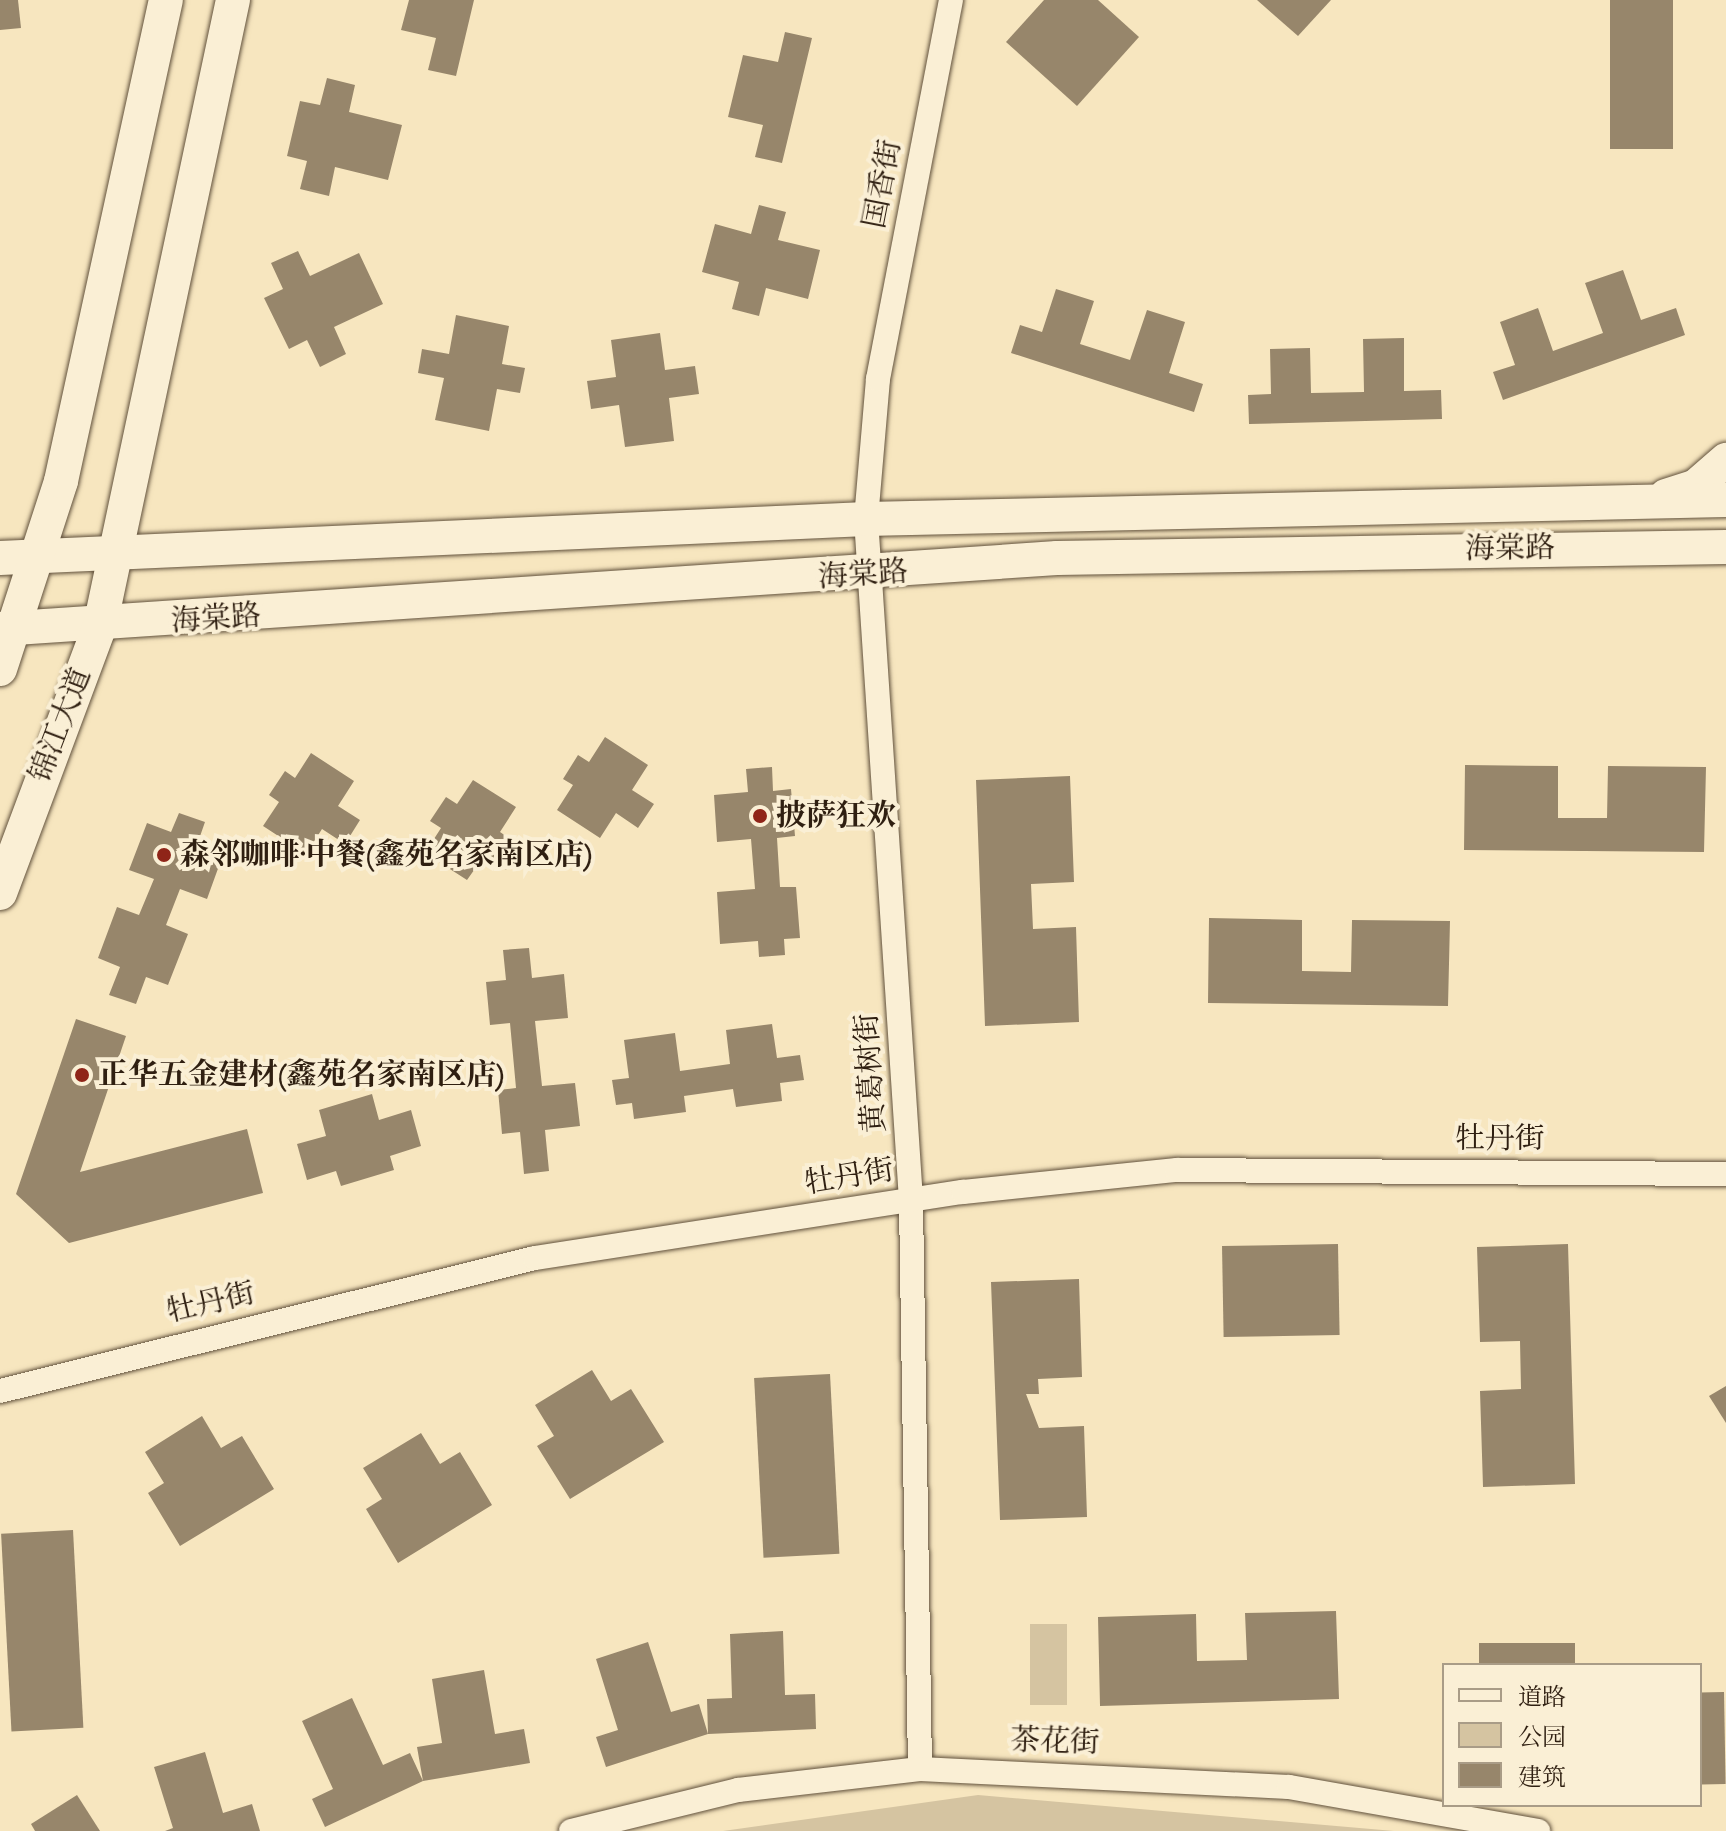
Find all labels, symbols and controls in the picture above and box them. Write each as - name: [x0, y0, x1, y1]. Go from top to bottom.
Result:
- street label: 国香街: [857, 136, 909, 232]
- street label: 海棠路: [1465, 530, 1555, 568]
- street label: 海棠路: [817, 554, 909, 596]
- street label: 海棠路: [170, 598, 262, 640]
- street label: 锦江大道: [23, 663, 99, 787]
- place label: 披萨狂欢: [776, 798, 896, 834]
- marker: 披萨狂欢: [751, 807, 769, 825]
- place label: 森邻咖啡·中餐(鑫苑名家南区店): [180, 837, 592, 873]
- marker: 森邻咖啡·中餐(鑫苑名家南区店): [155, 846, 173, 864]
- street label: 黄葛树街: [849, 1012, 893, 1134]
- place label: 正华五金建材(鑫苑名家南区店): [98, 1057, 504, 1093]
- marker: 正华五金建材(鑫苑名家南区店): [73, 1066, 91, 1084]
- street label: 牡丹街: [1455, 1121, 1545, 1157]
- street label: 牡丹街: [802, 1152, 896, 1202]
- street label: 牡丹街: [163, 1275, 259, 1331]
- legend: [1442, 1663, 1702, 1807]
- text: 道路: [1518, 1682, 1566, 1713]
- street label: 茶花街: [1009, 1722, 1101, 1762]
- text: 公园: [1518, 1722, 1566, 1753]
- text: 建筑: [1518, 1762, 1566, 1793]

